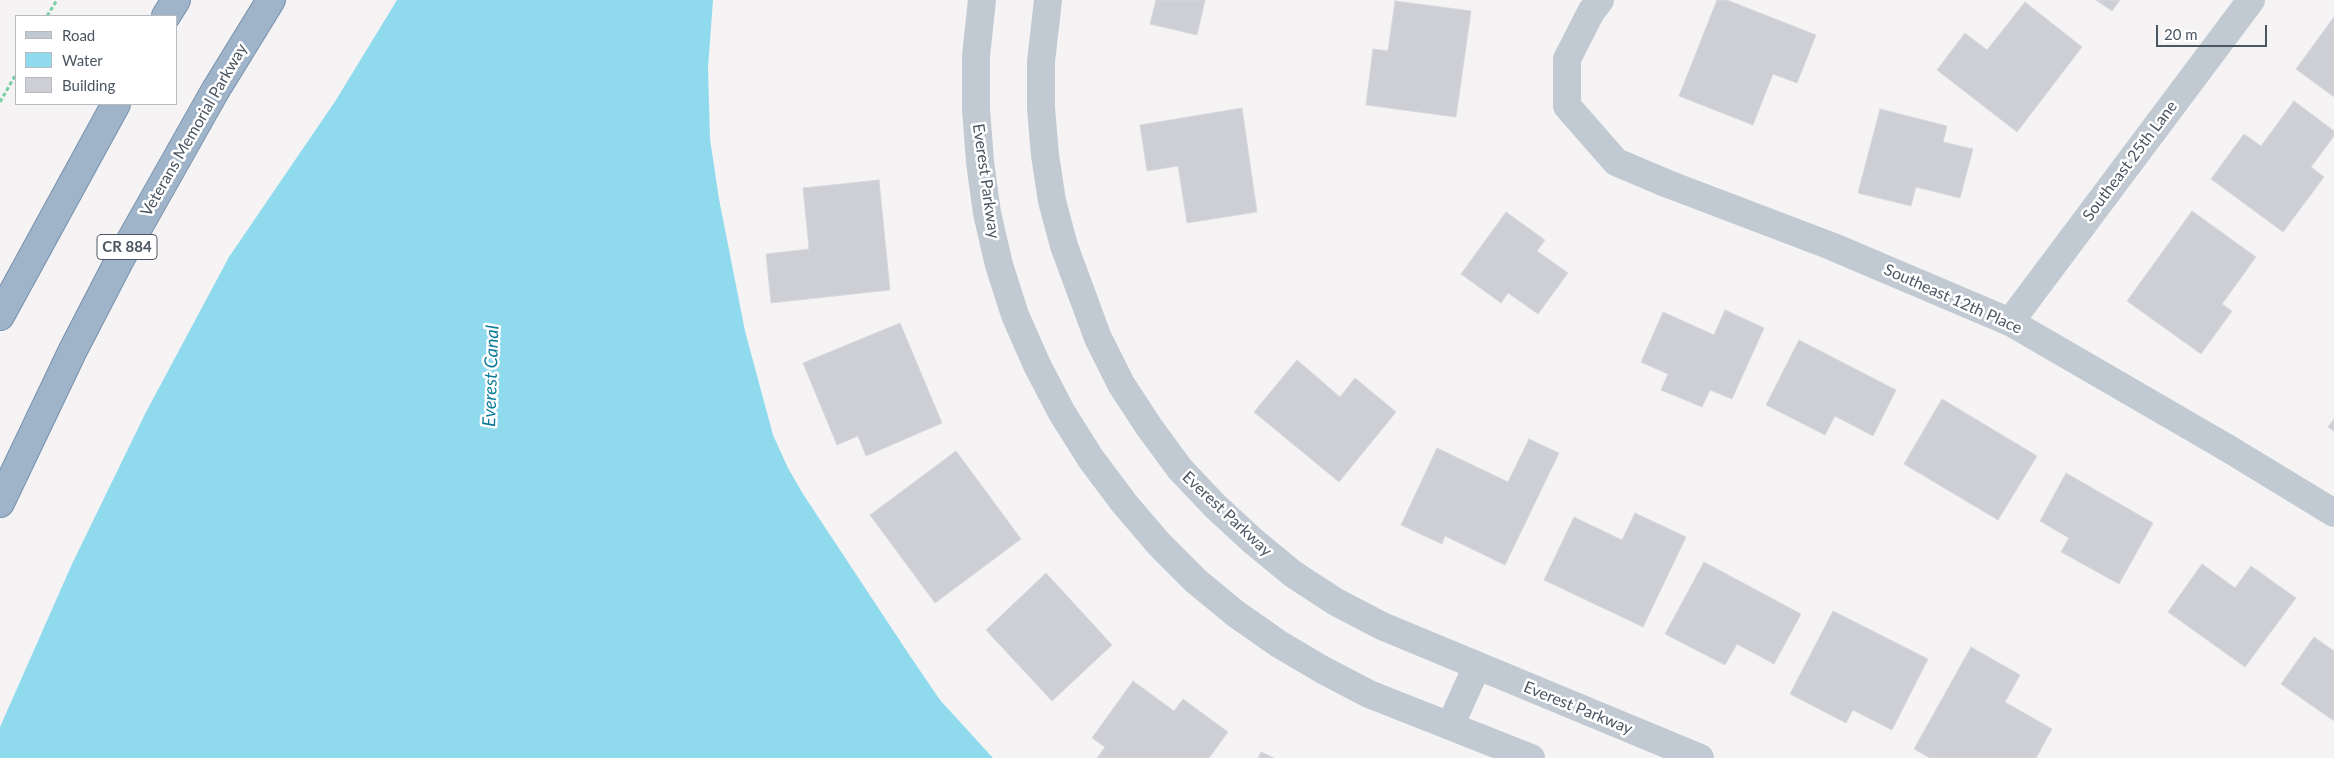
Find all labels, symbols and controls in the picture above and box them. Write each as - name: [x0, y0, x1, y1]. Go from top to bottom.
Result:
- legend: [15, 15, 178, 105]
- scale bar: [2159, 15, 2270, 47]
- text: 20 m: [2164, 25, 2198, 43]
- text: Road: [62, 26, 95, 44]
- street label: Veterans Memorial Parkway: [137, 40, 251, 220]
- text: Water: [62, 51, 103, 69]
- text: Building: [62, 76, 115, 94]
- street label: Southeast 25th Lane: [2079, 97, 2181, 225]
- street label: Everest Parkway: [968, 122, 1004, 240]
- road number: CR 884: [97, 234, 157, 260]
- street label: Southeast 12th Place: [1881, 260, 2025, 338]
- water label: Everest Canal: [478, 325, 504, 427]
- street label: Everest Parkway: [1178, 467, 1276, 561]
- street label: Everest Parkway: [1521, 677, 1635, 739]

